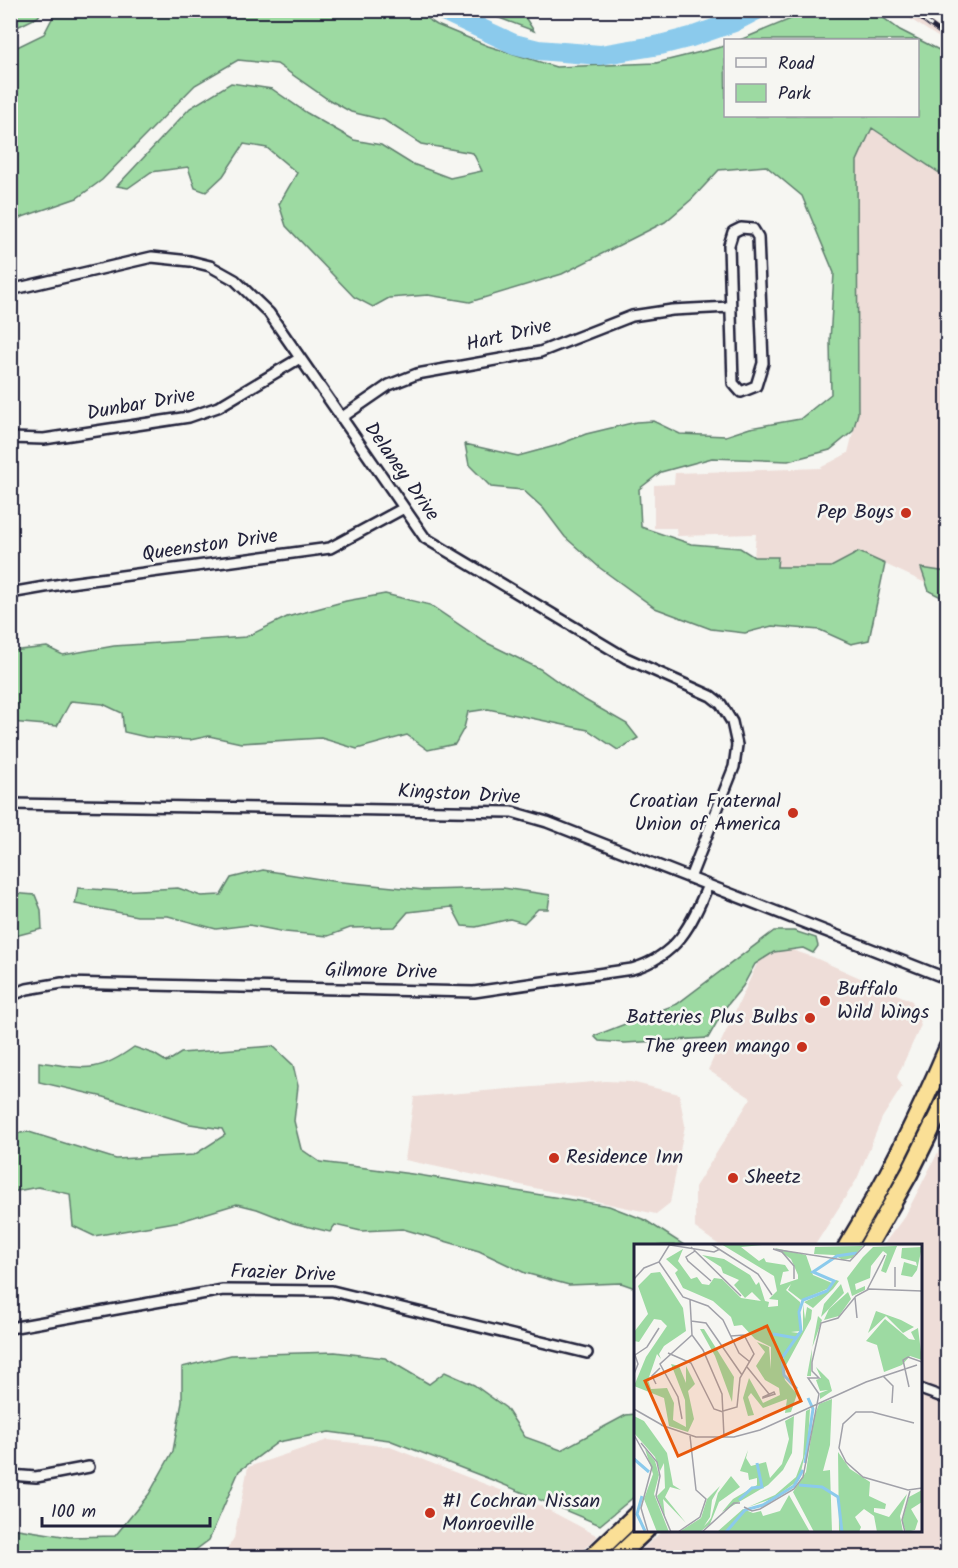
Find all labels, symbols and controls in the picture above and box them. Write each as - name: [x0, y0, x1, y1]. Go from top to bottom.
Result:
- legend: [724, 39, 919, 117]
- text: Road: [778, 50, 815, 79]
- text: Park: [778, 80, 811, 109]
- street label: Hart Drive: [463, 311, 555, 361]
- street label: Dunbar Drive: [84, 380, 198, 430]
- street label: Delaney Drive: [355, 416, 447, 528]
- place label: Pep Boys: [817, 497, 894, 529]
- marker: Pep Boys: [899, 506, 913, 520]
- street label: Queenston Drive: [140, 521, 280, 571]
- street label: Kingston Drive: [397, 776, 521, 814]
- place label: Croatian Fraternal Union of America: [629, 786, 781, 841]
- marker: Croatian Fraternal Union of America: [786, 806, 800, 820]
- street label: Gilmore Drive: [325, 955, 437, 989]
- place label: Buffalo Wild Wings: [837, 974, 930, 1029]
- marker: Buffalo Wild Wings: [818, 994, 832, 1008]
- place label: Batteries Plus Bulbs: [626, 1002, 798, 1034]
- marker: Batteries Plus Bulbs: [803, 1011, 817, 1025]
- place label: The green mango: [644, 1031, 790, 1063]
- marker: The green mango: [795, 1040, 809, 1054]
- place label: Residence Inn: [566, 1142, 683, 1174]
- marker: Residence Inn: [547, 1151, 561, 1165]
- place label: Sheetz: [745, 1162, 801, 1194]
- marker: Sheetz: [726, 1171, 740, 1185]
- inset map: [634, 1244, 922, 1532]
- street label: Frazier Drive: [230, 1256, 336, 1292]
- place label: #1 Cochran Nissan Monroeville: [442, 1486, 600, 1541]
- scale bar: [42, 1490, 210, 1528]
- text: 100 m: [51, 1498, 96, 1527]
- marker: #1 Cochran Nissan Monroeville: [423, 1506, 437, 1520]

